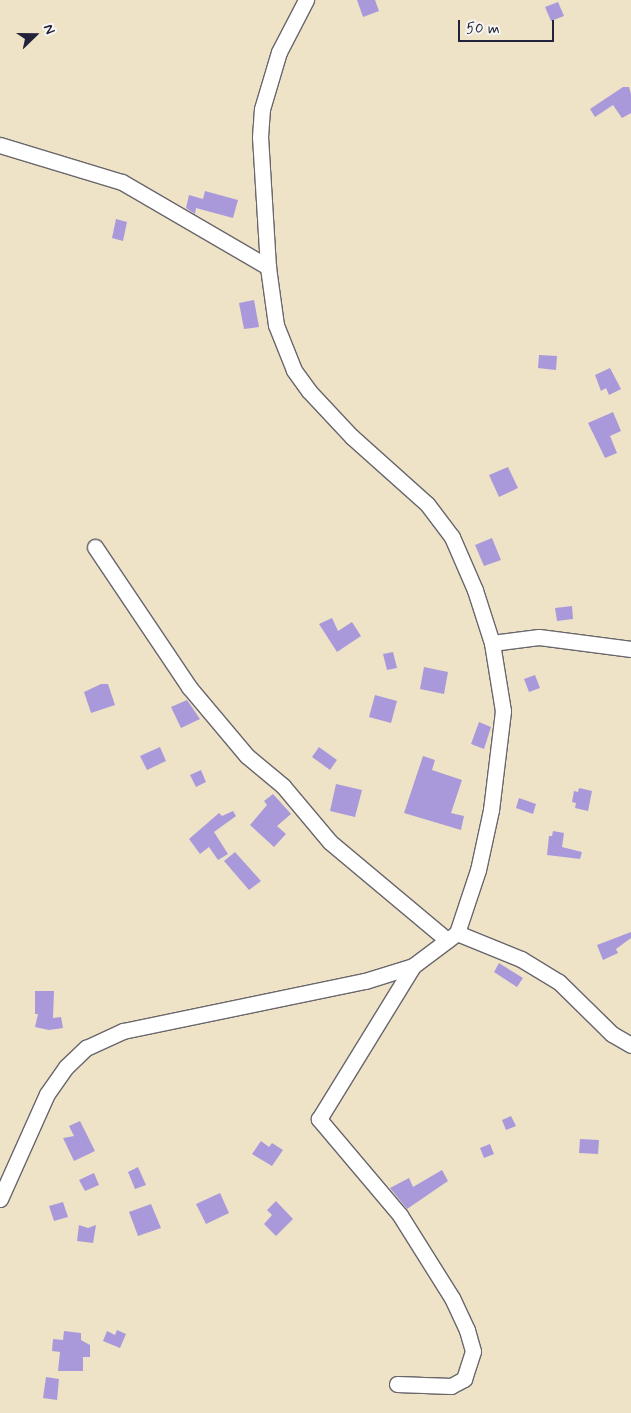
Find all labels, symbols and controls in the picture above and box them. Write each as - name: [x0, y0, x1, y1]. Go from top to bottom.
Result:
- north arrow: [10, 10, 60, 60]
- scale bar: [461, 10, 557, 42]
- text: 50 m: [466, 19, 500, 39]
- text: N: [39, 22, 59, 37]

